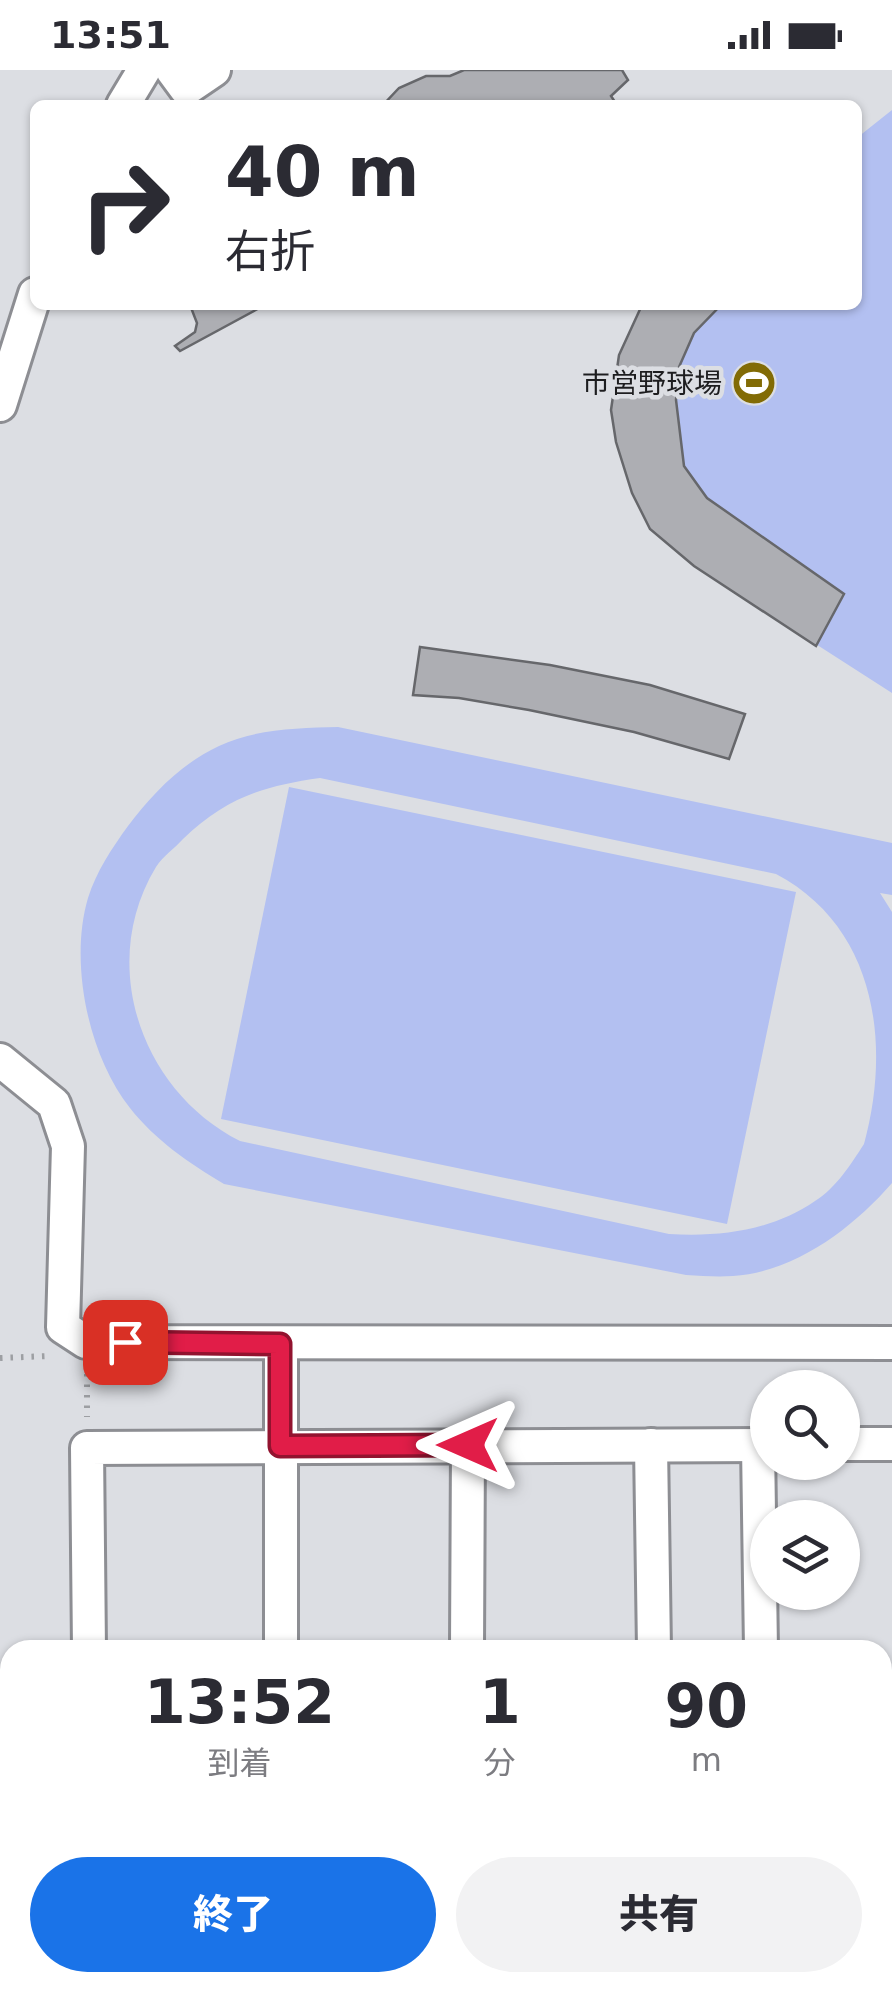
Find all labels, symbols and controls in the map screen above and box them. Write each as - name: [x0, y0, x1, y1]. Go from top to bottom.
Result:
- text: 13:51: [50, 13, 171, 57]
- text: 40 m: [225, 131, 420, 213]
- icon: right: [60, 140, 190, 270]
- text: 右折: [225, 225, 315, 278]
- sports icon: 市営野球場: [731, 360, 777, 406]
- place label: 市営野球場: [582, 367, 722, 400]
- pin: [83, 1300, 168, 1385]
- icon: arrive: [98, 1315, 153, 1370]
- map controls: [750, 1370, 860, 1610]
- button: search: [750, 1370, 860, 1480]
- position arrow: [416, 1393, 520, 1497]
- button: layers: [750, 1500, 860, 1610]
- text: 13:52: [144, 1667, 335, 1737]
- text: 1: [479, 1667, 521, 1737]
- text: 90: [665, 1671, 748, 1741]
- text: m: [691, 1741, 722, 1779]
- text: 到着: [207, 1744, 271, 1782]
- text: 分: [484, 1744, 516, 1782]
- button: 終了: [30, 1857, 436, 1972]
- button: 共有: [456, 1857, 862, 1972]

